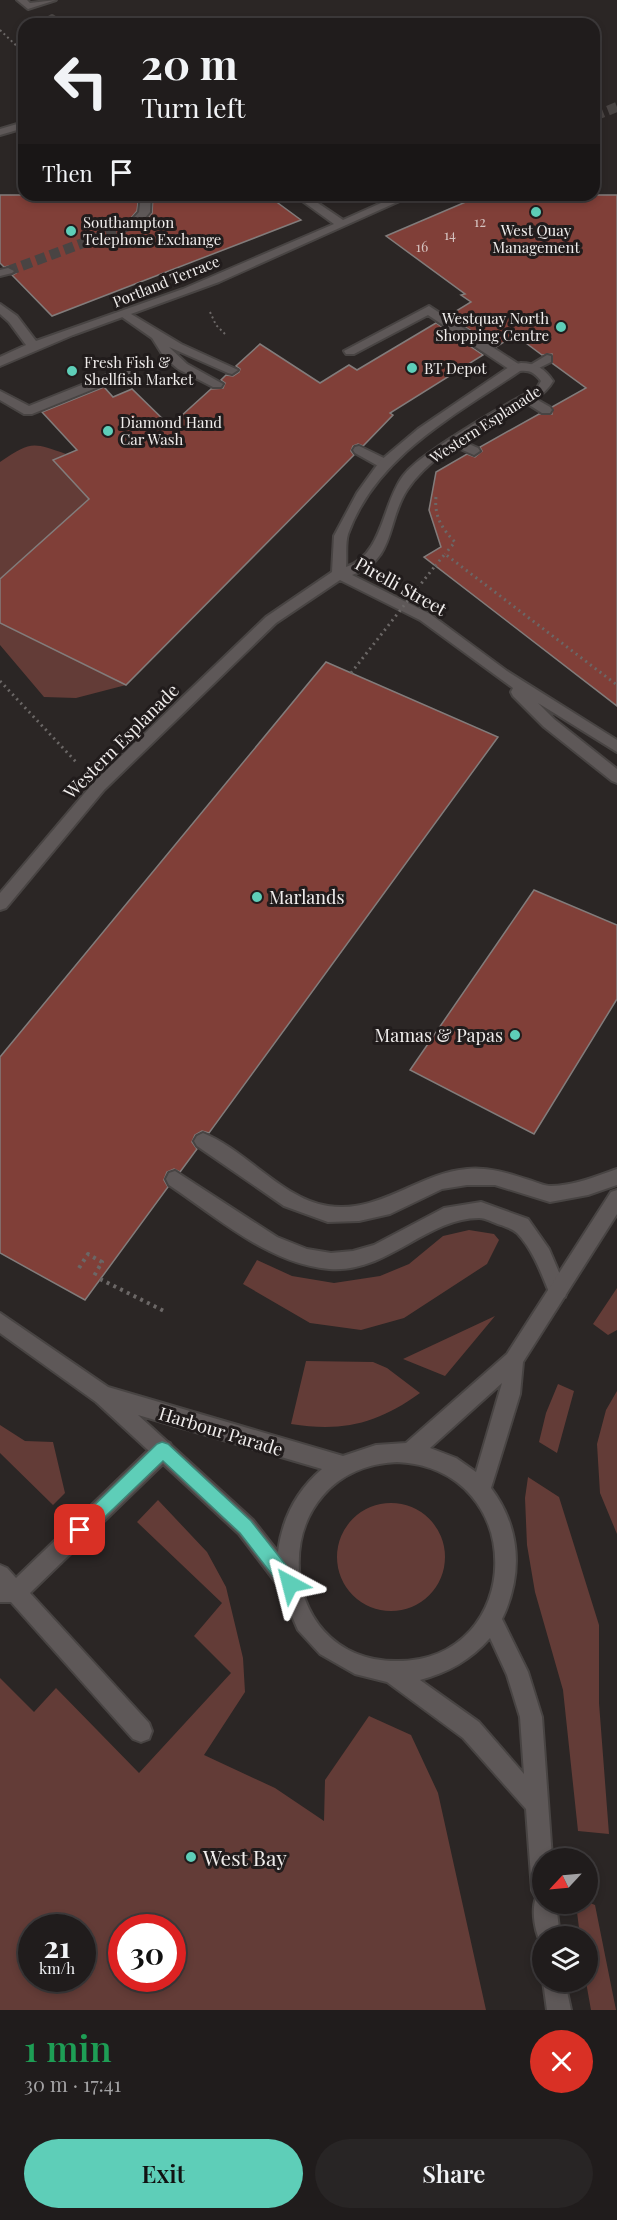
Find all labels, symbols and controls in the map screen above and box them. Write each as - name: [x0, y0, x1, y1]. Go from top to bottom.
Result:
- text: 20 m: [141, 35, 238, 91]
- icon: left: [42, 42, 120, 120]
- text: Turn left: [141, 89, 245, 125]
- icon: arrive: [105, 156, 138, 189]
- text: Then: [42, 158, 93, 188]
- marker: West Quay Management: [529, 205, 543, 219]
- place label: Southampton Telephone Exchange: [83, 212, 221, 249]
- house number: 12: [474, 212, 486, 231]
- place label: West Quay Management: [492, 220, 580, 257]
- marker: Southampton Telephone Exchange: [64, 224, 78, 238]
- house number: 14: [444, 225, 456, 244]
- house number: 16: [416, 237, 428, 256]
- street label: Portland Terrace: [110, 250, 222, 312]
- place label: Westquay North Shopping Centre: [435, 308, 549, 345]
- marker: Westquay North Shopping Centre: [554, 320, 568, 334]
- place label: Fresh Fish & Shellfish Market: [84, 352, 194, 389]
- place label: BT Depot: [424, 358, 487, 378]
- marker: BT Depot: [405, 361, 419, 375]
- marker: Fresh Fish & Shellfish Market: [65, 364, 79, 378]
- street label: Western Esplanade: [425, 381, 544, 468]
- place label: Diamond Hand Car Wash: [120, 412, 222, 449]
- marker: Diamond Hand Car Wash: [101, 424, 115, 438]
- street label: Pirelli Street: [351, 551, 452, 621]
- street label: Western Esplanade: [57, 678, 184, 805]
- place label: Marlands: [269, 885, 345, 909]
- marker: Marlands: [250, 890, 264, 904]
- place label: Mamas & Papas: [375, 1023, 503, 1047]
- marker: Mamas & Papas: [508, 1028, 522, 1042]
- street label: Harbour Parade: [156, 1401, 286, 1461]
- pin: [54, 1504, 105, 1555]
- icon: arrive: [63, 1513, 96, 1546]
- position arrow: [258, 1552, 322, 1616]
- place label: West Bay: [202, 1843, 287, 1871]
- north arrow: [532, 1848, 598, 1914]
- map controls: [532, 1848, 598, 1992]
- marker: West Bay: [184, 1850, 198, 1864]
- speed limit sign: 30: [108, 1914, 186, 1992]
- text: 21: [43, 1926, 71, 1966]
- button: layers: [532, 1926, 598, 1992]
- text: km/h: [39, 1958, 75, 1978]
- text: 1 min: [24, 2023, 112, 2071]
- button: close: [530, 2030, 593, 2093]
- text: 30 m · 17:41: [24, 2070, 121, 2097]
- button: Exit: [24, 2139, 303, 2208]
- button: Share: [315, 2139, 593, 2208]

